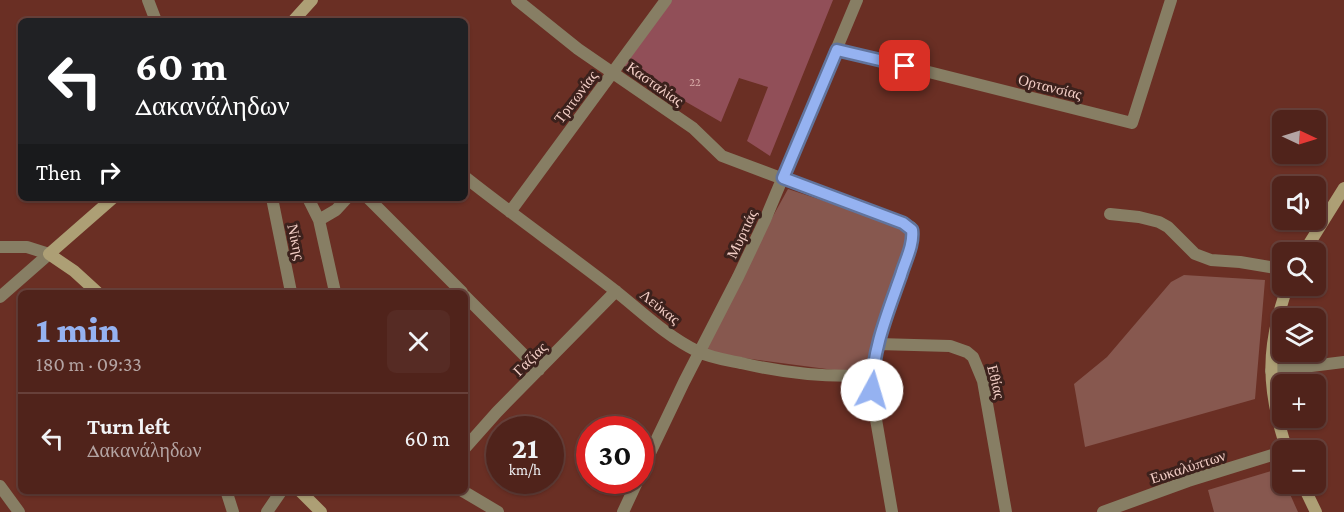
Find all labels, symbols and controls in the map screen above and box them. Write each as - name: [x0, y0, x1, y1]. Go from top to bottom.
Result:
- pin: [879, 40, 930, 91]
- icon: left: [36, 42, 114, 120]
- text: 60 m: [135, 42, 227, 89]
- icon: arrive: [888, 49, 921, 82]
- street label: Κασταλίας: [624, 59, 686, 109]
- street label: Τριτωνίας: [551, 68, 601, 126]
- street label: Ορτανσίας: [1017, 71, 1083, 103]
- house number: 22: [689, 75, 701, 89]
- text: Δακανάληδων: [135, 91, 290, 121]
- north arrow: [1272, 110, 1326, 164]
- map controls: [1272, 110, 1326, 494]
- icon: right: [93, 156, 126, 189]
- text: Then: [36, 160, 81, 185]
- button: sound: [1272, 176, 1326, 230]
- street label: Μυρτιάς: [724, 207, 760, 261]
- street label: Νίκης: [284, 223, 308, 261]
- button: search: [1272, 242, 1326, 296]
- street label: Λεύκας: [637, 287, 683, 327]
- button: layers: [1272, 308, 1326, 362]
- text: 1 min: [36, 310, 120, 350]
- button: close: [387, 310, 450, 373]
- street label: Γαζίας: [510, 339, 550, 379]
- text: 180 m · 09:33: [36, 353, 142, 375]
- position arrow: [840, 358, 904, 422]
- street label: Εθίας: [984, 363, 1008, 401]
- button: +: [1272, 374, 1326, 428]
- text: Turn left: [87, 414, 170, 439]
- speed limit sign: 30: [576, 416, 654, 494]
- icon: left: [36, 422, 69, 455]
- text: 60 m: [405, 426, 450, 451]
- text: 21: [512, 431, 538, 464]
- text: Δακανάληδων: [87, 439, 202, 461]
- button: −: [1272, 440, 1326, 494]
- street label: Ευκαλύπτων: [1148, 447, 1228, 487]
- text: km/h: [509, 462, 541, 478]

